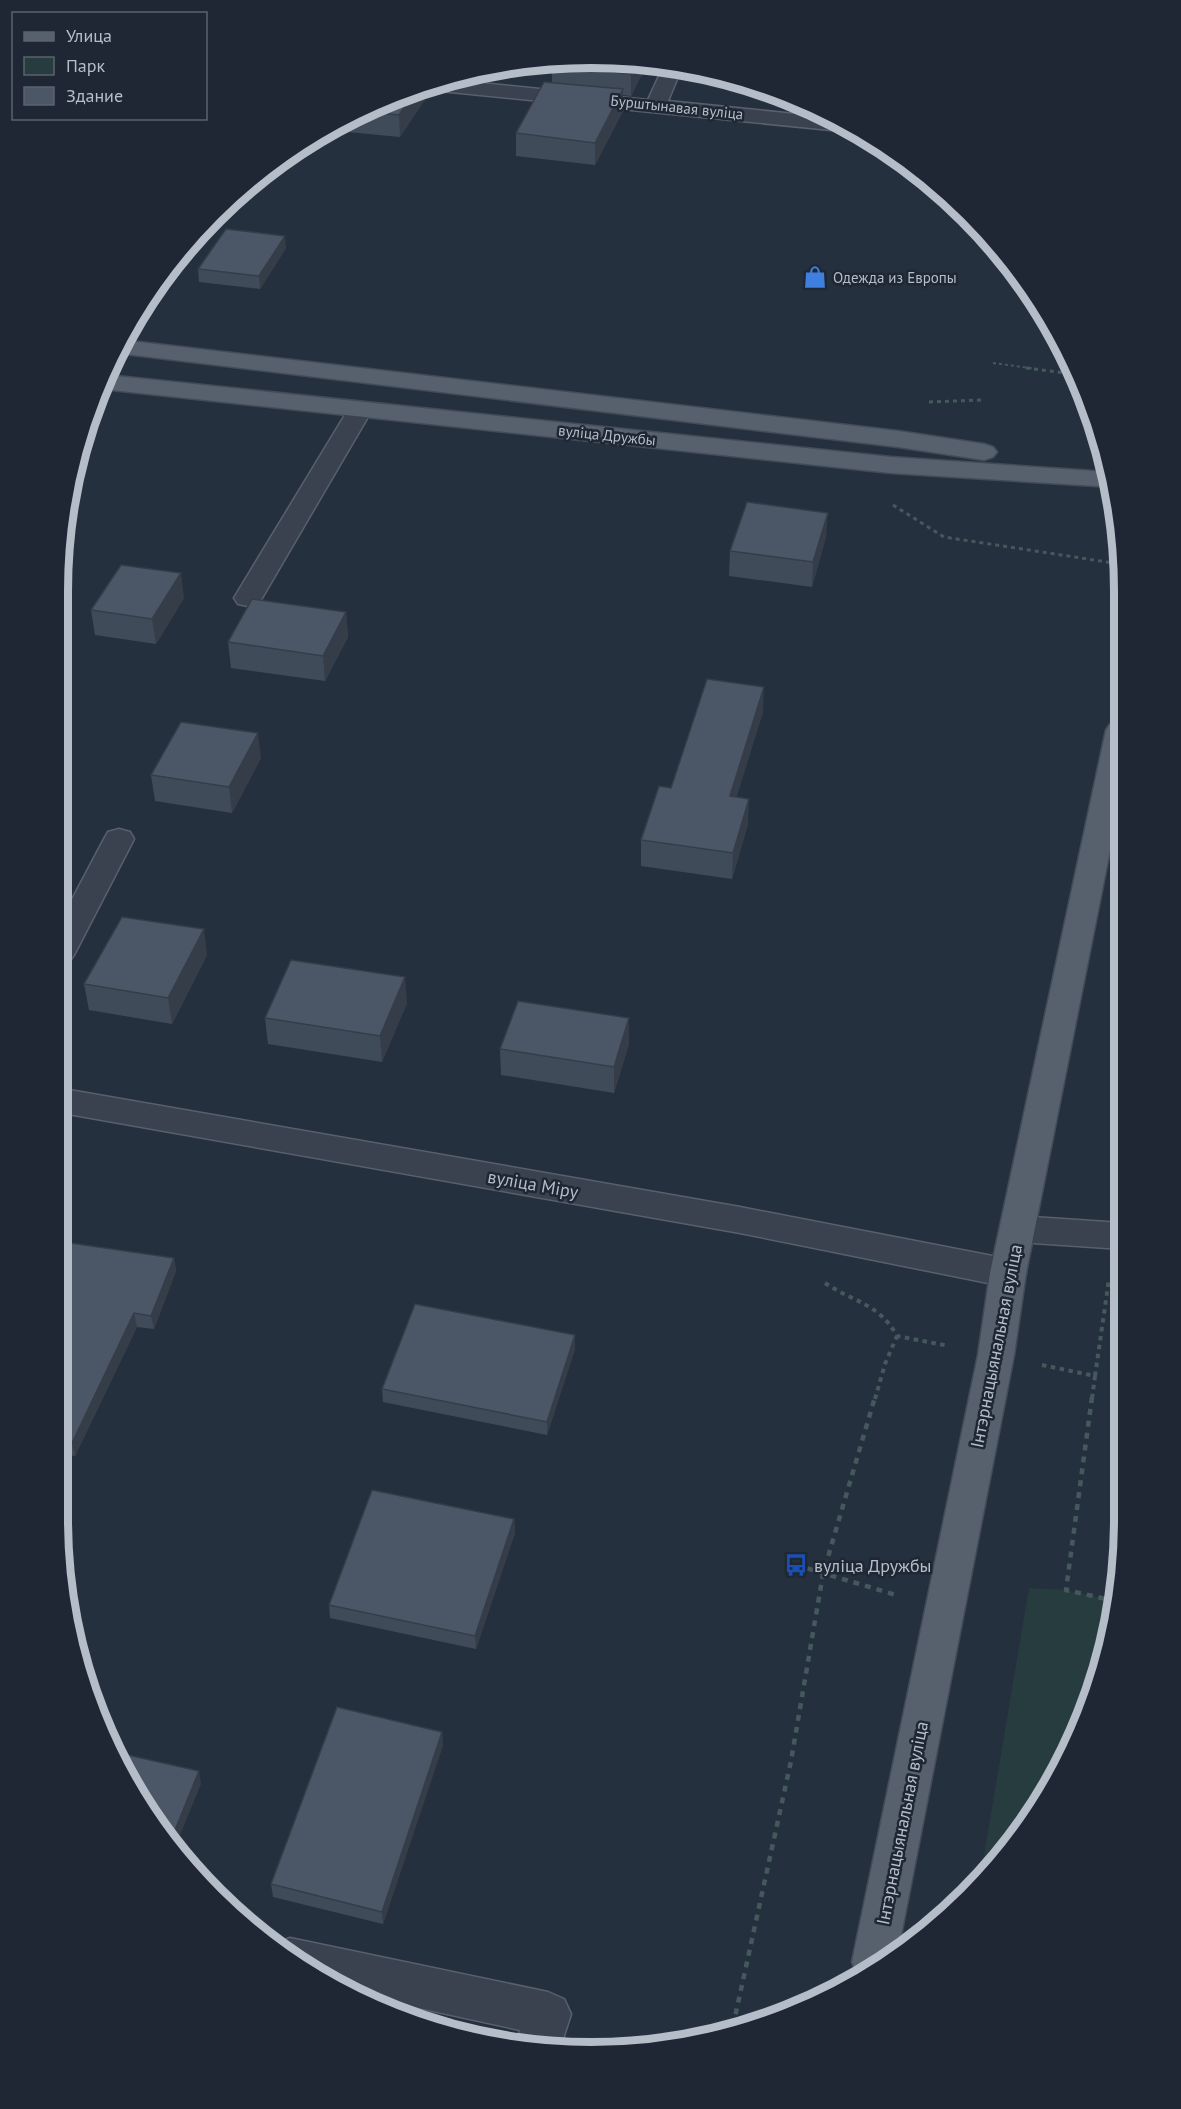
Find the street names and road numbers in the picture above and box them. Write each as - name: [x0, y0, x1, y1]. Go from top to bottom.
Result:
- street label: Бурштынавая вуліца: [610, 91, 744, 123]
- street label: вуліца Дружбы: [557, 420, 657, 450]
- street label: вуліца Міру: [486, 1165, 581, 1203]
- street label: Інтэрнацыянальная вуліца: [965, 1242, 1027, 1450]
- street label: Інтэрнацыянальная вуліца: [871, 1719, 933, 1927]

